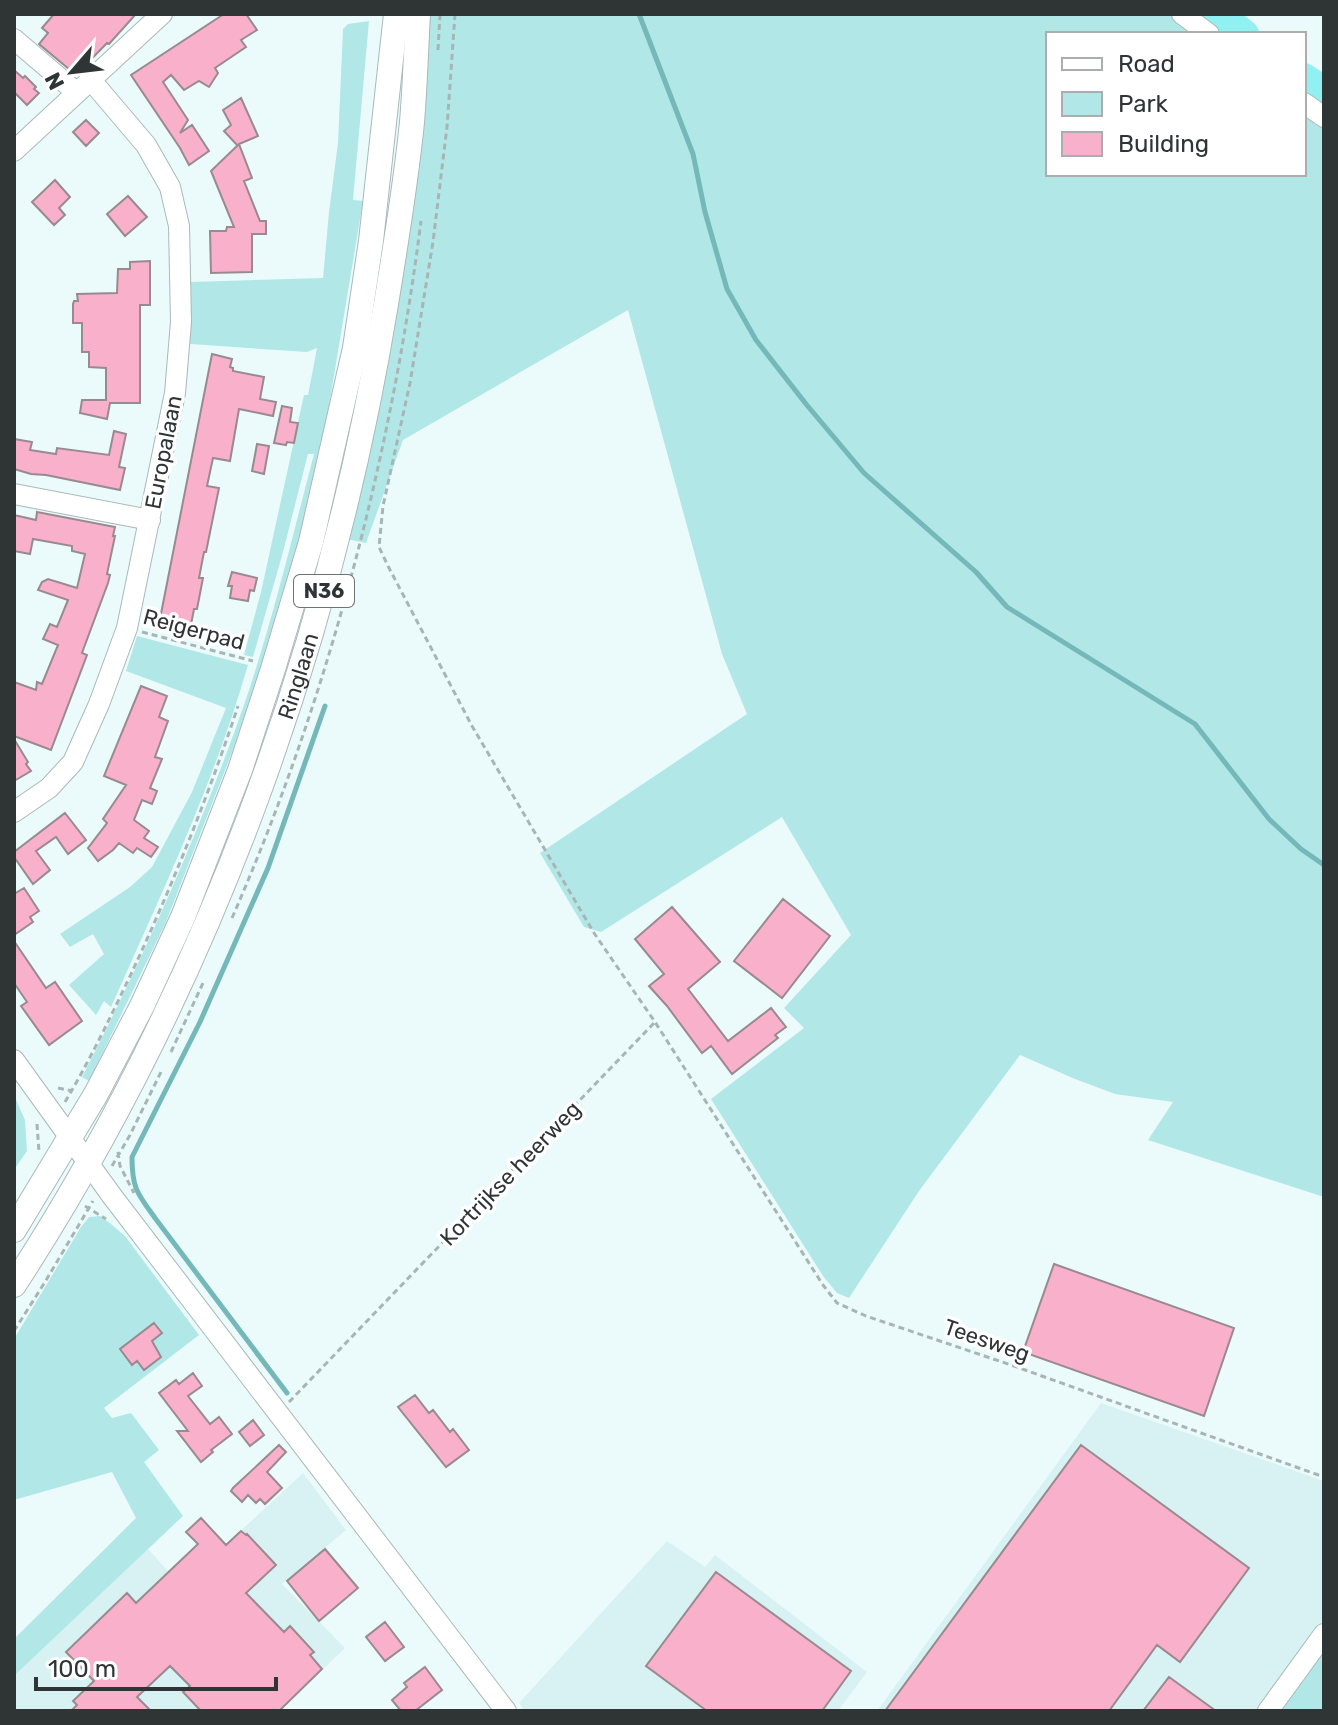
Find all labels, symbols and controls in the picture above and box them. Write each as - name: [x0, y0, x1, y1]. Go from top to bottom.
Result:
- north arrow: [32, 32, 112, 112]
- legend: [1046, 32, 1306, 176]
- text: Road: [1118, 50, 1175, 78]
- text: N: [39, 68, 70, 94]
- text: Park: [1118, 90, 1169, 118]
- text: Building: [1118, 130, 1209, 158]
- street label: Europalaan: [139, 393, 188, 511]
- road number: N36: [294, 575, 354, 607]
- street label: Reigerpad: [140, 603, 248, 656]
- street label: Ringlaan: [272, 630, 324, 723]
- street label: Kortrijkse heerweg: [434, 1095, 586, 1251]
- street label: Teesweg: [940, 1313, 1033, 1368]
- scale bar: [36, 1641, 276, 1691]
- text: 100 m: [48, 1655, 116, 1683]

